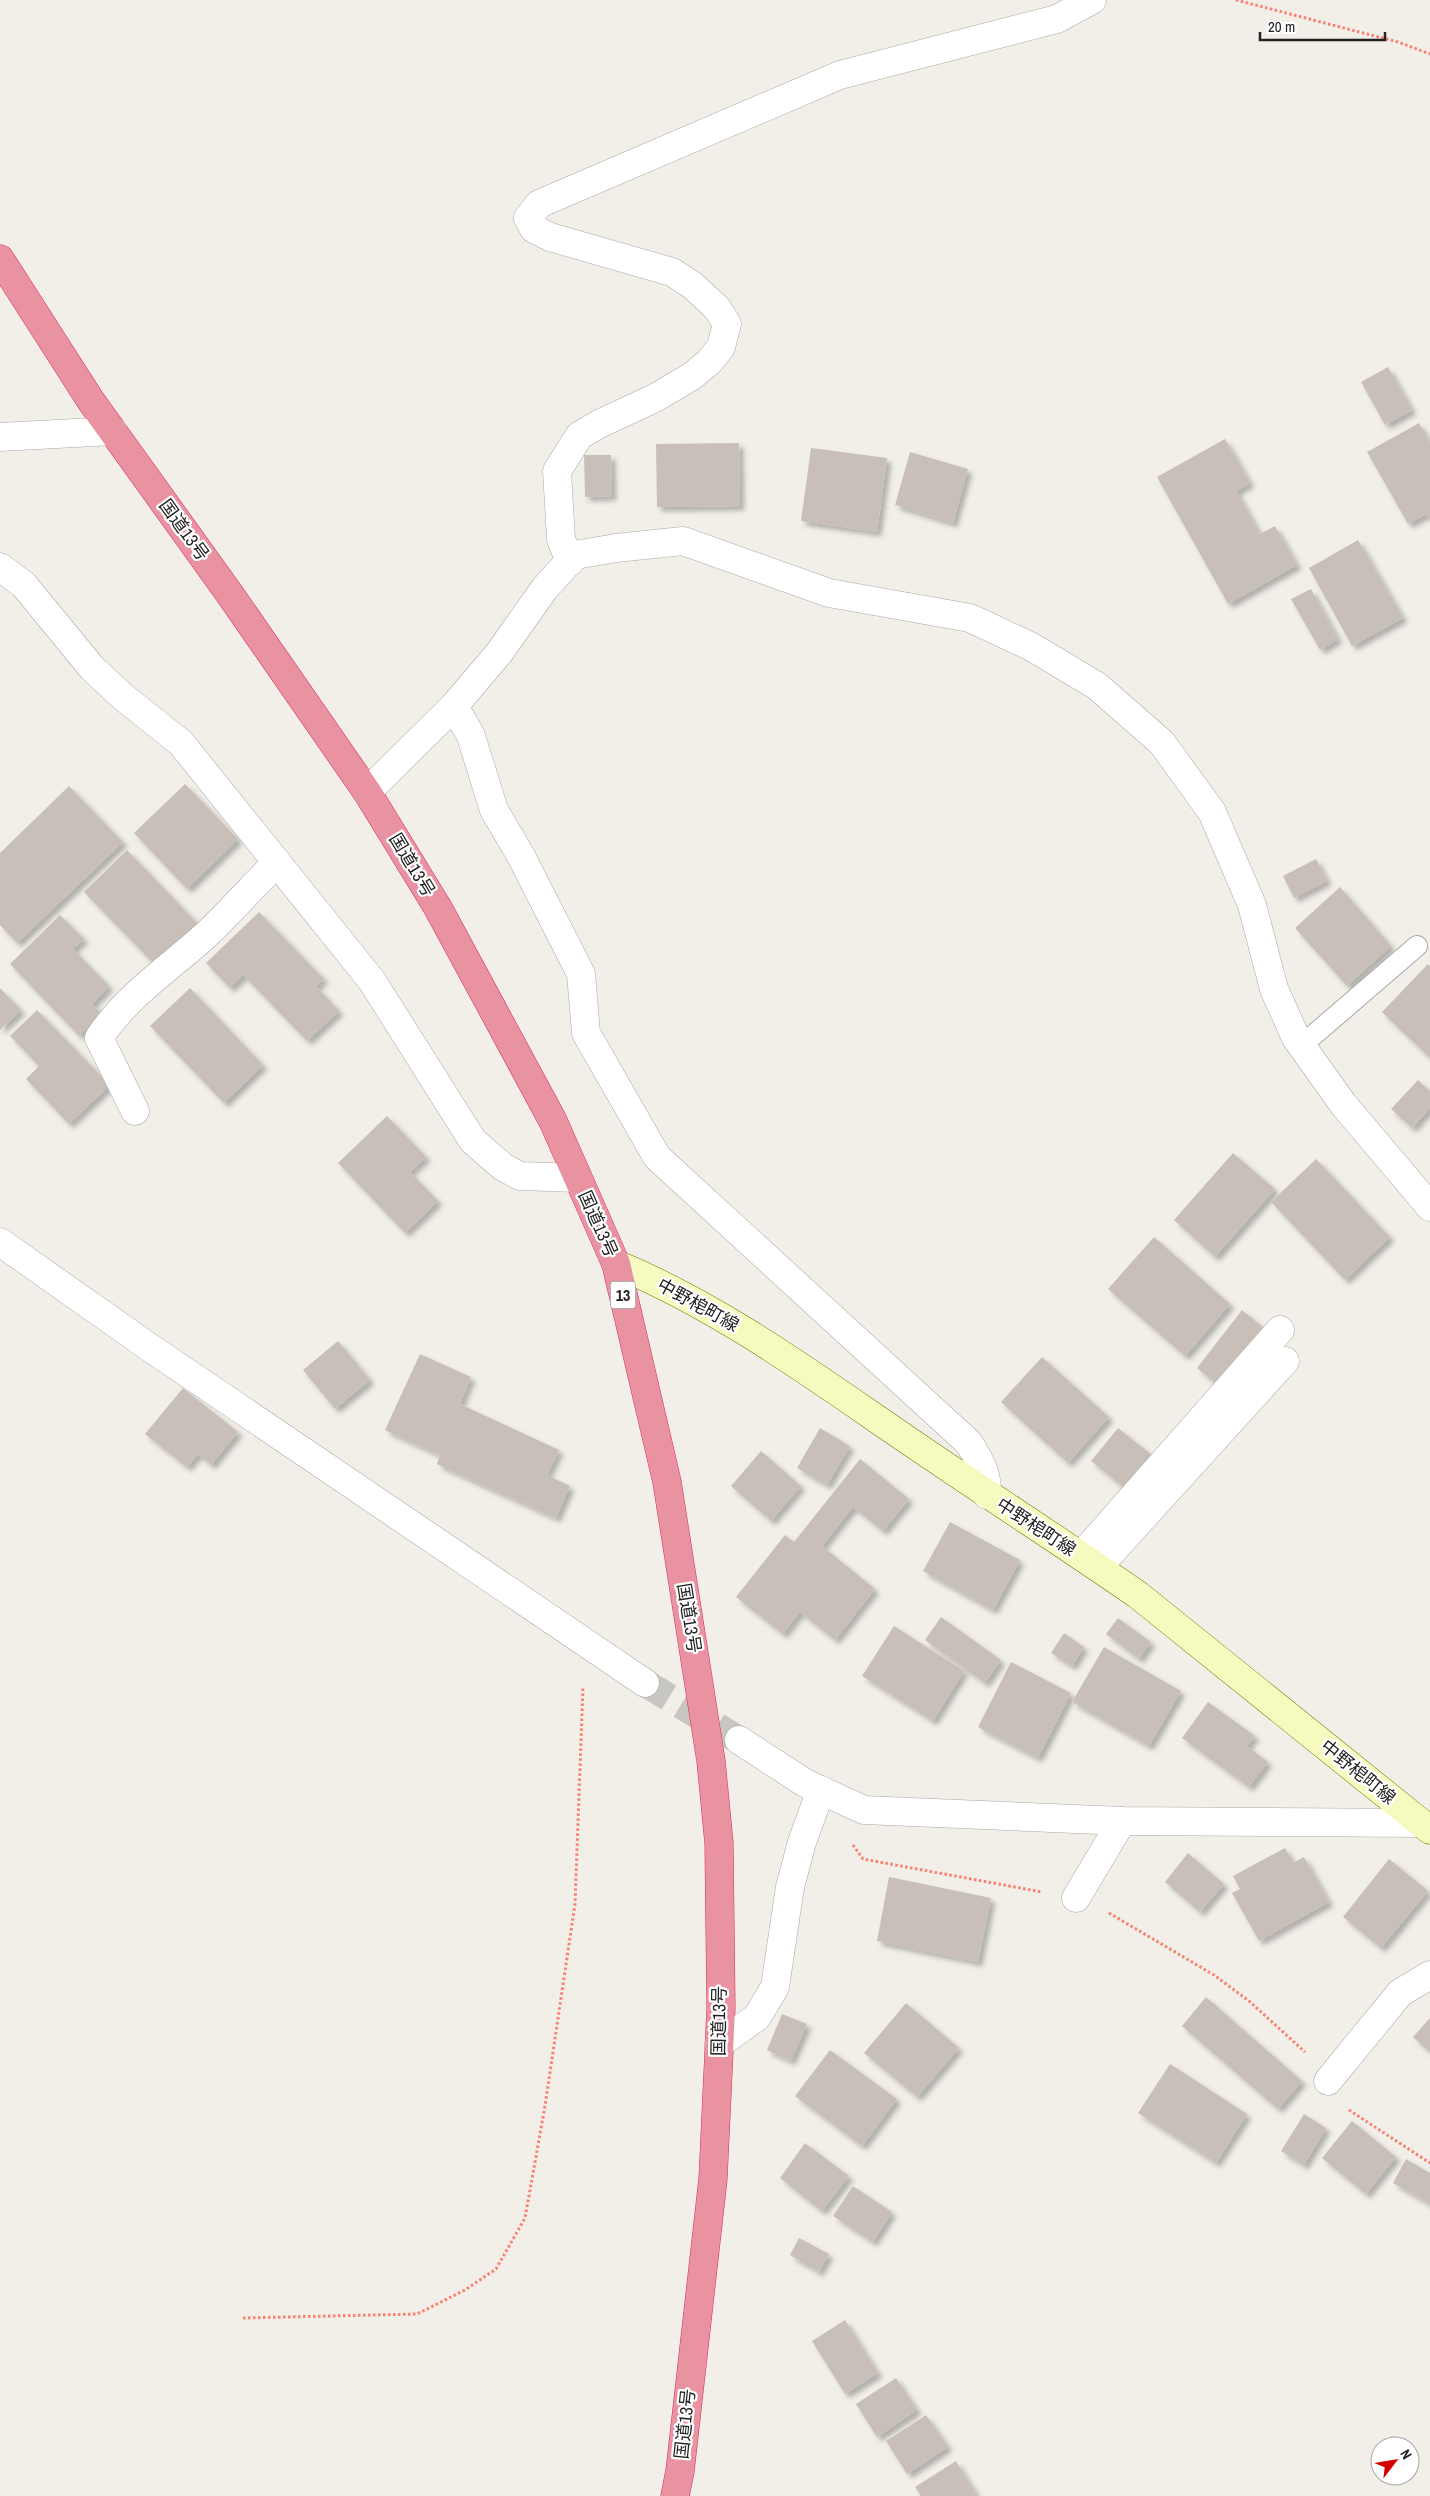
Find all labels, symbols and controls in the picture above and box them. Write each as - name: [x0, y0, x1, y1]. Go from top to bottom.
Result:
- scale bar: [1260, 10, 1385, 42]
- text: 20 m: [1268, 16, 1295, 37]
- street label: 国道13号: [154, 494, 215, 566]
- street label: 国道13号: [384, 828, 441, 901]
- street label: 国道13号: [573, 1187, 624, 1261]
- street label: 中野梍町線: [653, 1272, 744, 1337]
- road number: 13: [610, 1282, 636, 1308]
- street label: 中野梍町線: [992, 1492, 1081, 1562]
- street label: 国道13号: [672, 1581, 707, 1655]
- street label: 中野梍町線: [1315, 1734, 1401, 1810]
- street label: 国道13号: [705, 1986, 732, 2056]
- street label: 国道13号: [668, 2388, 701, 2460]
- north arrow: [1370, 2436, 1420, 2486]
- text: N: [1396, 2446, 1416, 2462]

